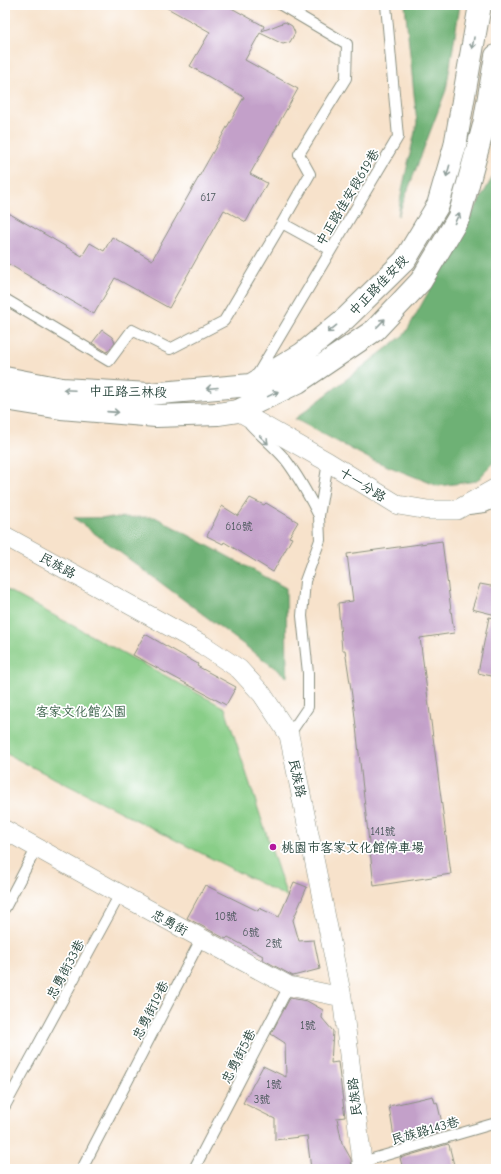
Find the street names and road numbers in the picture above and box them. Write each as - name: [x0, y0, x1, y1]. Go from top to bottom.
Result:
- street label: 中正路佳安段619巷: [313, 146, 382, 248]
- street label: 中正路佳安段: [346, 252, 411, 319]
- street label: 中正路三林段: [89, 383, 167, 400]
- street label: 十一分路: [337, 464, 389, 505]
- street label: 民族路: [37, 549, 78, 581]
- street label: 民族路: [286, 757, 309, 799]
- street label: 忠勇街: [149, 906, 190, 938]
- street label: 忠勇街33巷: [44, 937, 87, 1002]
- street label: 忠勇街19巷: [129, 978, 172, 1042]
- street label: 忠勇街5巷: [218, 1027, 259, 1086]
- street label: 民族路: [345, 1077, 364, 1117]
- street label: 民族路143巷: [389, 1114, 461, 1147]

